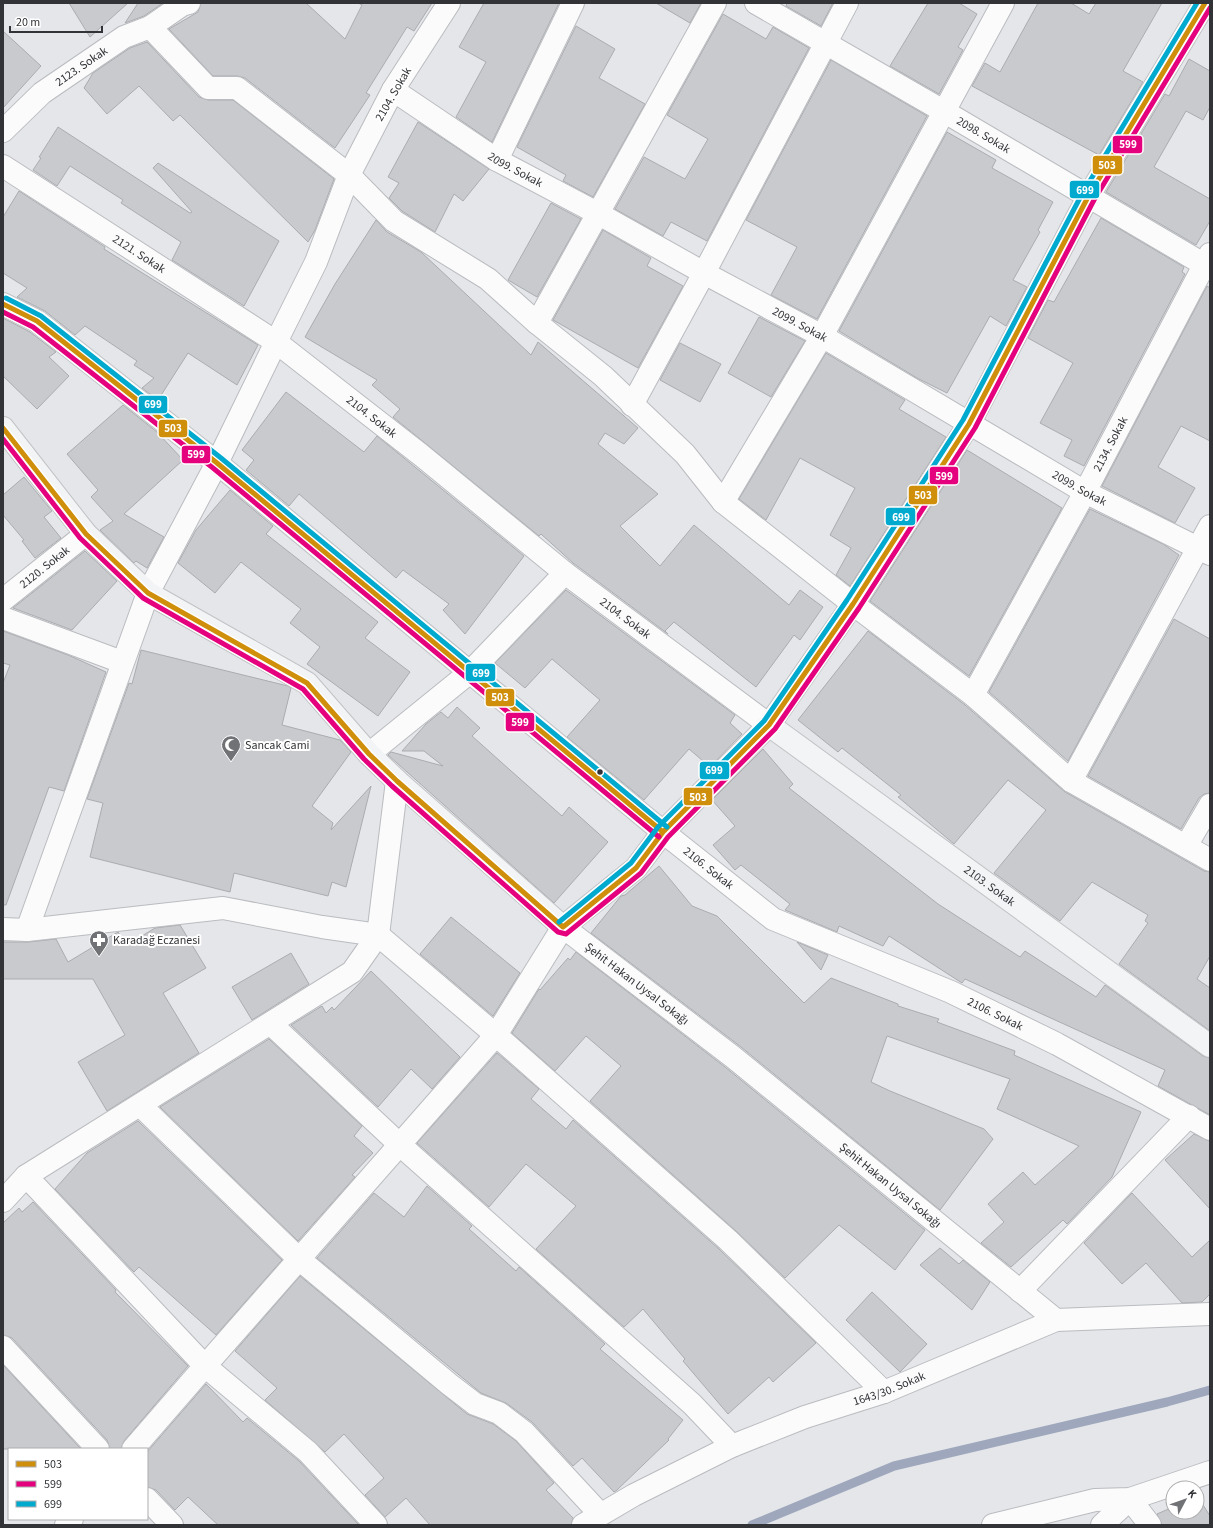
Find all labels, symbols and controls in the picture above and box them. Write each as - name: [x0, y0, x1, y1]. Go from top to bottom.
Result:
- scale bar: [10, 8, 102, 34]
- text: 20 m: [16, 14, 40, 31]
- street label: 2123. Sokak: [52, 43, 111, 91]
- street label: 2104. Sokak: [371, 64, 416, 124]
- street label: 2098. Sokak: [953, 113, 1014, 158]
- line badge: 599: [1112, 135, 1143, 154]
- text: 599: [1119, 137, 1137, 152]
- street label: 2099. Sokak: [484, 148, 546, 192]
- line badge: 503: [1092, 155, 1123, 175]
- text: 503: [1098, 158, 1116, 173]
- line badge: 699: [1069, 180, 1100, 199]
- text: 699: [1076, 183, 1094, 198]
- street label: 2121. Sokak: [109, 231, 169, 278]
- street label: 2099. Sokak: [769, 303, 830, 346]
- street label: 2104. Sokak: [342, 392, 400, 442]
- line badge: 699: [138, 395, 168, 414]
- text: 699: [144, 397, 162, 412]
- street label: 2134. Sokak: [1089, 414, 1132, 475]
- line badge: 503: [158, 419, 188, 438]
- text: 503: [164, 421, 182, 436]
- line badge: 599: [181, 445, 211, 464]
- text: 599: [187, 447, 205, 462]
- line badge: 599: [929, 466, 959, 485]
- street label: 2099. Sokak: [1049, 466, 1109, 510]
- text: 599: [935, 469, 953, 484]
- line badge: 503: [908, 485, 938, 505]
- text: 503: [914, 488, 932, 503]
- line badge: 699: [885, 507, 916, 526]
- text: 699: [892, 510, 910, 525]
- street label: 2120. Sokak: [16, 542, 74, 593]
- street label: 2104. Sokak: [596, 594, 654, 643]
- line badge: 699: [465, 663, 496, 682]
- text: 699: [472, 666, 490, 681]
- line badge: 503: [485, 688, 515, 707]
- text: 503: [491, 690, 509, 705]
- line badge: 599: [505, 712, 535, 732]
- text: 599: [511, 715, 529, 730]
- mosque icon: Sancak Cami: [220, 734, 242, 762]
- place label: Sancak Cami: [245, 737, 310, 754]
- line badge: 699: [699, 761, 730, 780]
- text: 699: [705, 763, 723, 778]
- unlabelled marker: [595, 767, 605, 777]
- line badge: 503: [683, 787, 713, 806]
- text: 503: [689, 790, 707, 805]
- street label: 2106. Sokak: [679, 843, 737, 894]
- street label: 2103. Sokak: [960, 862, 1019, 911]
- pharmacy icon: Karadağ Eczanesi: [88, 929, 110, 957]
- place label: Karadağ Eczanesi: [113, 932, 200, 949]
- street label: Şehit Hakan Uysal Sokağı: [581, 939, 692, 1029]
- street label: 2106. Sokak: [964, 993, 1026, 1035]
- street label: Şehit Hakan Uysal Sokağı: [836, 1139, 945, 1232]
- street label: 1643/30. Sokak: [851, 1368, 928, 1410]
- legend: [8, 1448, 148, 1520]
- text: 503: [44, 1456, 62, 1473]
- text: 599: [44, 1476, 62, 1493]
- north arrow: [1165, 1480, 1205, 1520]
- text: K: [1184, 1486, 1200, 1501]
- text: 699: [44, 1496, 62, 1513]

